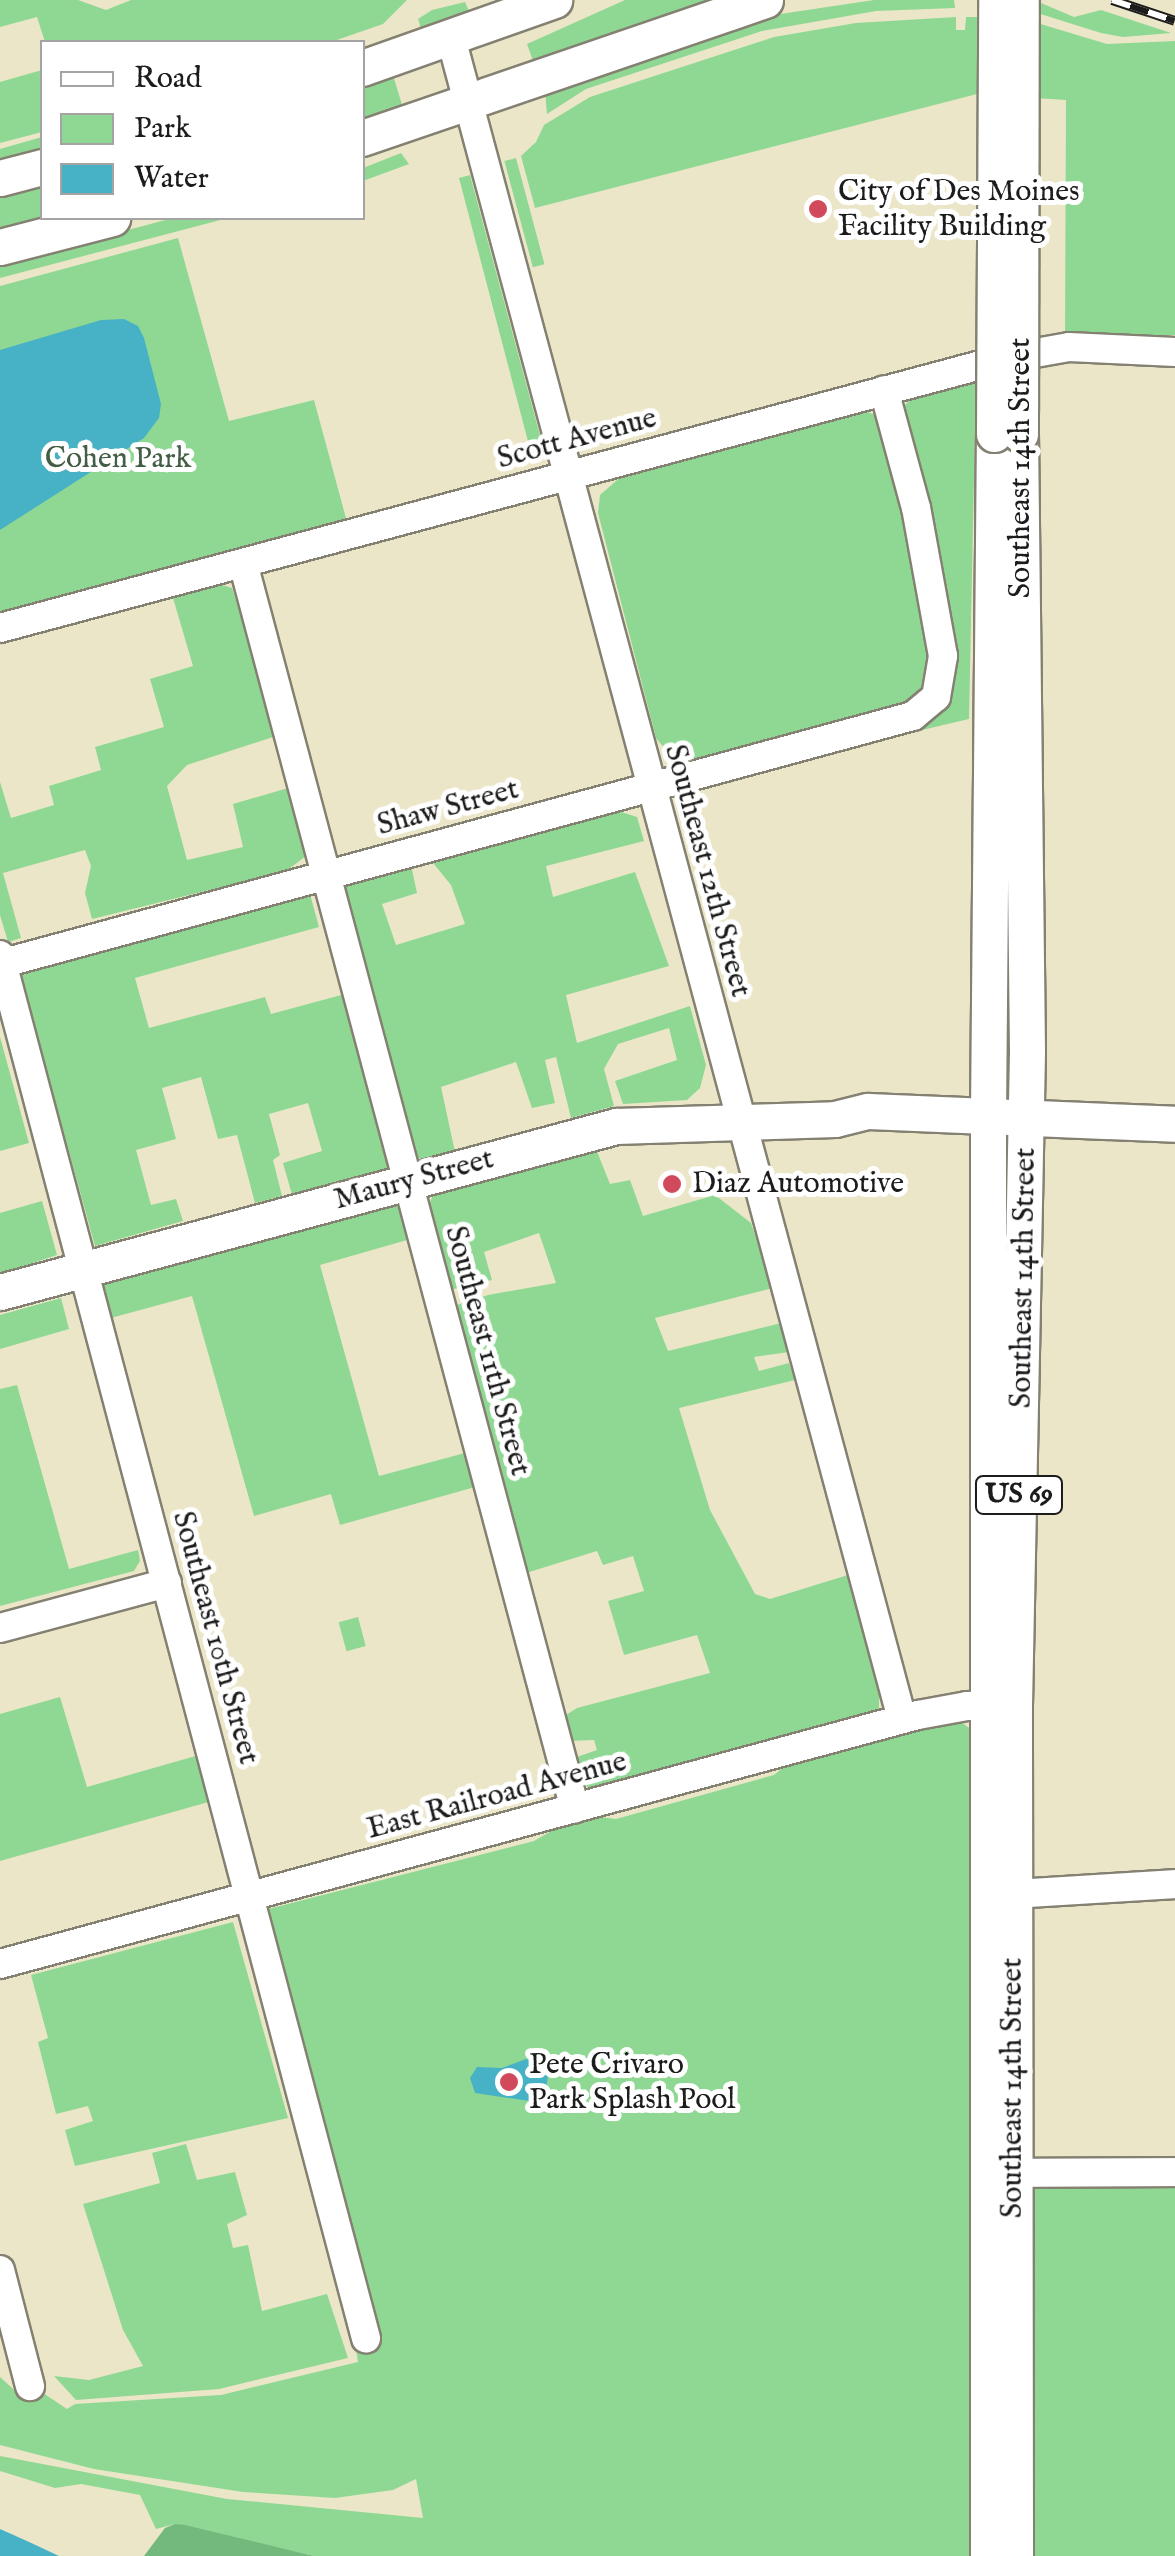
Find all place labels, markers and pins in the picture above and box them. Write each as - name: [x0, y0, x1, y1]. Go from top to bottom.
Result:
- place label: City of Des Moines Facility Building: [838, 174, 1080, 244]
- marker: City of Des Moines Facility Building: [807, 198, 829, 220]
- place label: Diaz Automotive: [692, 1166, 904, 1202]
- marker: Diaz Automotive: [661, 1173, 683, 1195]
- place label: Pete Crivaro Park Splash Pool: [529, 2047, 736, 2118]
- marker: Pete Crivaro Park Splash Pool: [498, 2071, 520, 2093]

